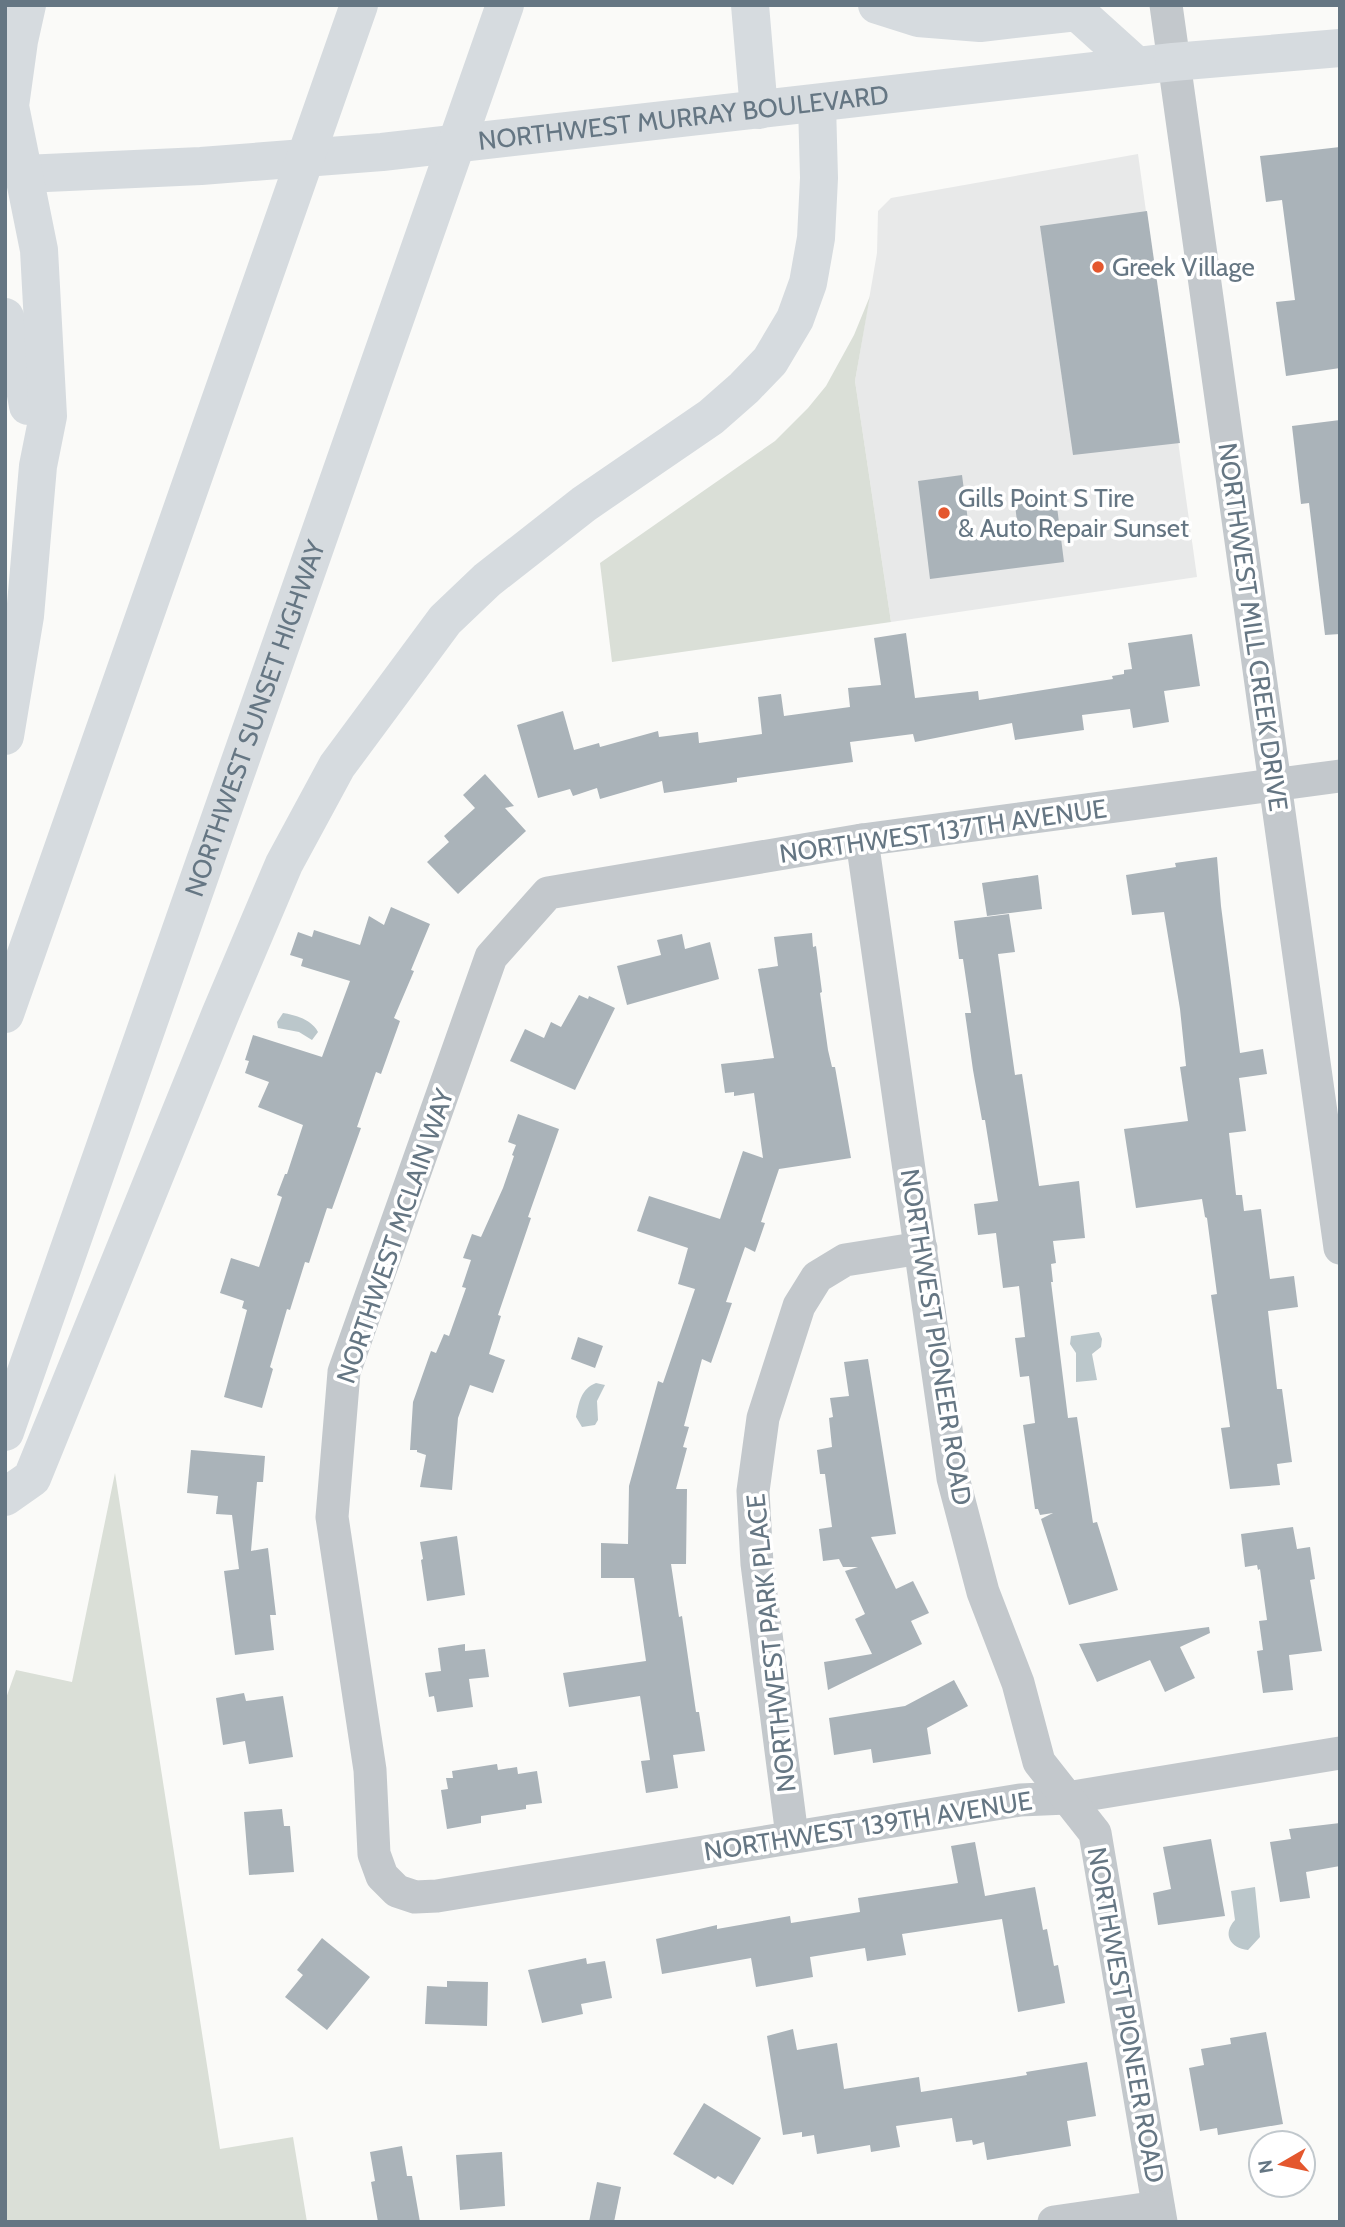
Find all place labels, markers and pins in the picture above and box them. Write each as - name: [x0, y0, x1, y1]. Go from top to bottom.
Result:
- place label: Greek Village: [1112, 251, 1255, 283]
- marker: Greek Village: [1090, 259, 1106, 275]
- place label: Gills Point S Tire & Auto Repair Sunset: [958, 482, 1189, 544]
- marker: Gills Point S Tire & Auto Repair Sunset: [936, 505, 952, 521]

